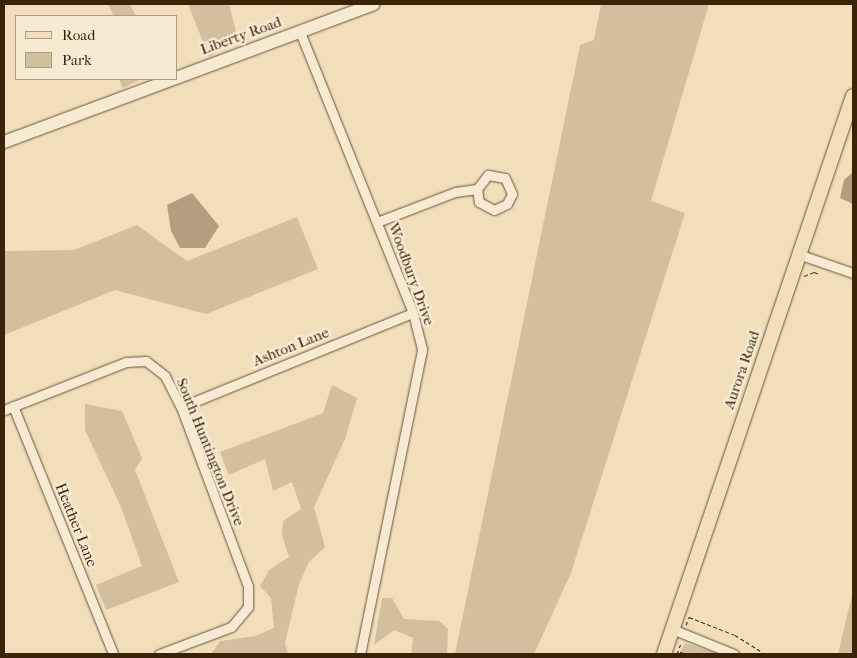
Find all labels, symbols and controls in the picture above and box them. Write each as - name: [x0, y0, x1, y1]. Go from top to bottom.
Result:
- street label: Liberty Road: [198, 13, 284, 59]
- legend: [15, 15, 178, 80]
- text: Road: [62, 26, 95, 44]
- text: Park: [62, 51, 92, 69]
- street label: Woodbury Drive: [384, 220, 438, 328]
- street label: Ashton Lane: [250, 324, 332, 370]
- street label: Aurora Road: [720, 328, 764, 412]
- street label: South Huntington Drive: [172, 376, 248, 528]
- street label: Heather Lane: [51, 480, 101, 570]

